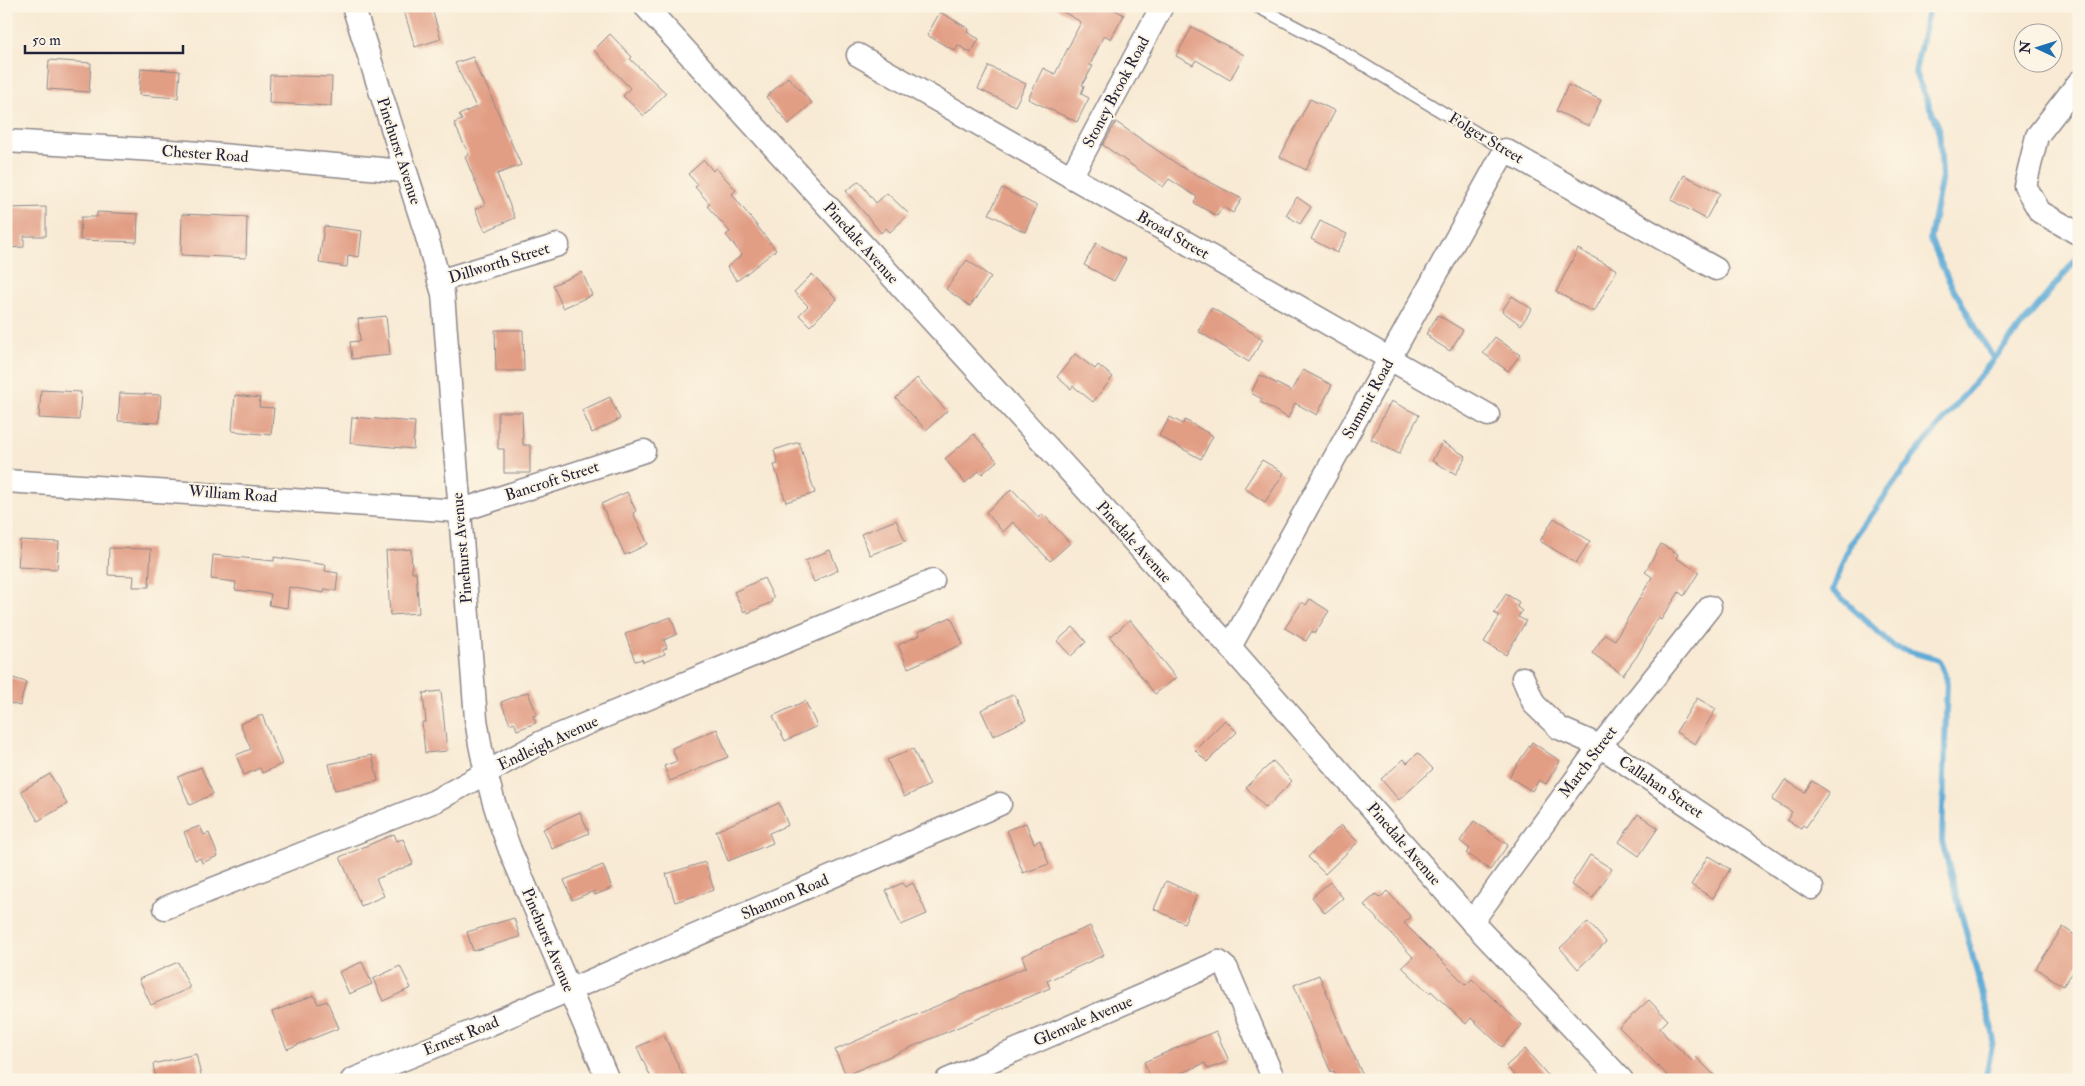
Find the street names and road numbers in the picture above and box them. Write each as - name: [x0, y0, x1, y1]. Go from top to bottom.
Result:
- street label: Stoney Brook Road: [1078, 33, 1154, 151]
- street label: Pinehurst Avenue: [372, 95, 426, 207]
- street label: Folger Street: [1445, 108, 1527, 168]
- street label: Chester Road: [161, 141, 249, 167]
- street label: Pinedale Avenue: [819, 198, 903, 288]
- street label: Broad Street: [1133, 206, 1213, 264]
- street label: Dillworth Street: [446, 238, 552, 288]
- street label: Summit Road: [1338, 356, 1398, 442]
- street label: Bancroft Street: [502, 456, 602, 506]
- street label: William Road: [187, 481, 278, 507]
- street label: Pinehurst Avenue: [447, 491, 477, 604]
- street label: Pinedale Avenue: [1092, 497, 1176, 587]
- street label: Endleigh Avenue: [495, 711, 602, 775]
- street label: March Street: [1555, 722, 1621, 802]
- street label: Callahan Street: [1615, 751, 1707, 823]
- street label: Pinedale Avenue: [1363, 798, 1446, 890]
- street label: Shannon Road: [738, 870, 832, 924]
- street label: Pinehurst Avenue: [517, 885, 579, 995]
- street label: Glenvale Avenue: [1030, 991, 1136, 1051]
- street label: Ernest Road: [420, 1012, 502, 1060]

